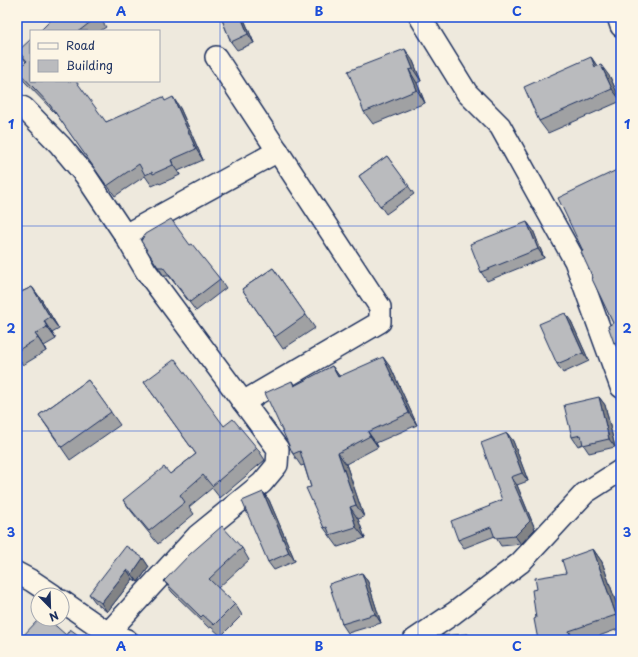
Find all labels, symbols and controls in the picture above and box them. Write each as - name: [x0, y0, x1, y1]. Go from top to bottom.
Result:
- text: A: [116, 1, 126, 20]
- text: B: [315, 1, 324, 20]
- text: C: [512, 1, 522, 20]
- legend: [30, 30, 160, 82]
- text: Road: [66, 36, 95, 54]
- text: Building: [66, 56, 113, 74]
- text: 1: [8, 114, 14, 133]
- text: 1: [624, 114, 630, 133]
- text: 2: [6, 318, 16, 337]
- text: 2: [622, 318, 632, 337]
- text: 3: [7, 522, 16, 541]
- text: 3: [623, 522, 632, 541]
- north arrow: [30, 587, 70, 627]
- text: N: [47, 607, 61, 626]
- text: A: [116, 636, 126, 655]
- text: B: [315, 636, 324, 655]
- text: C: [512, 636, 522, 655]

